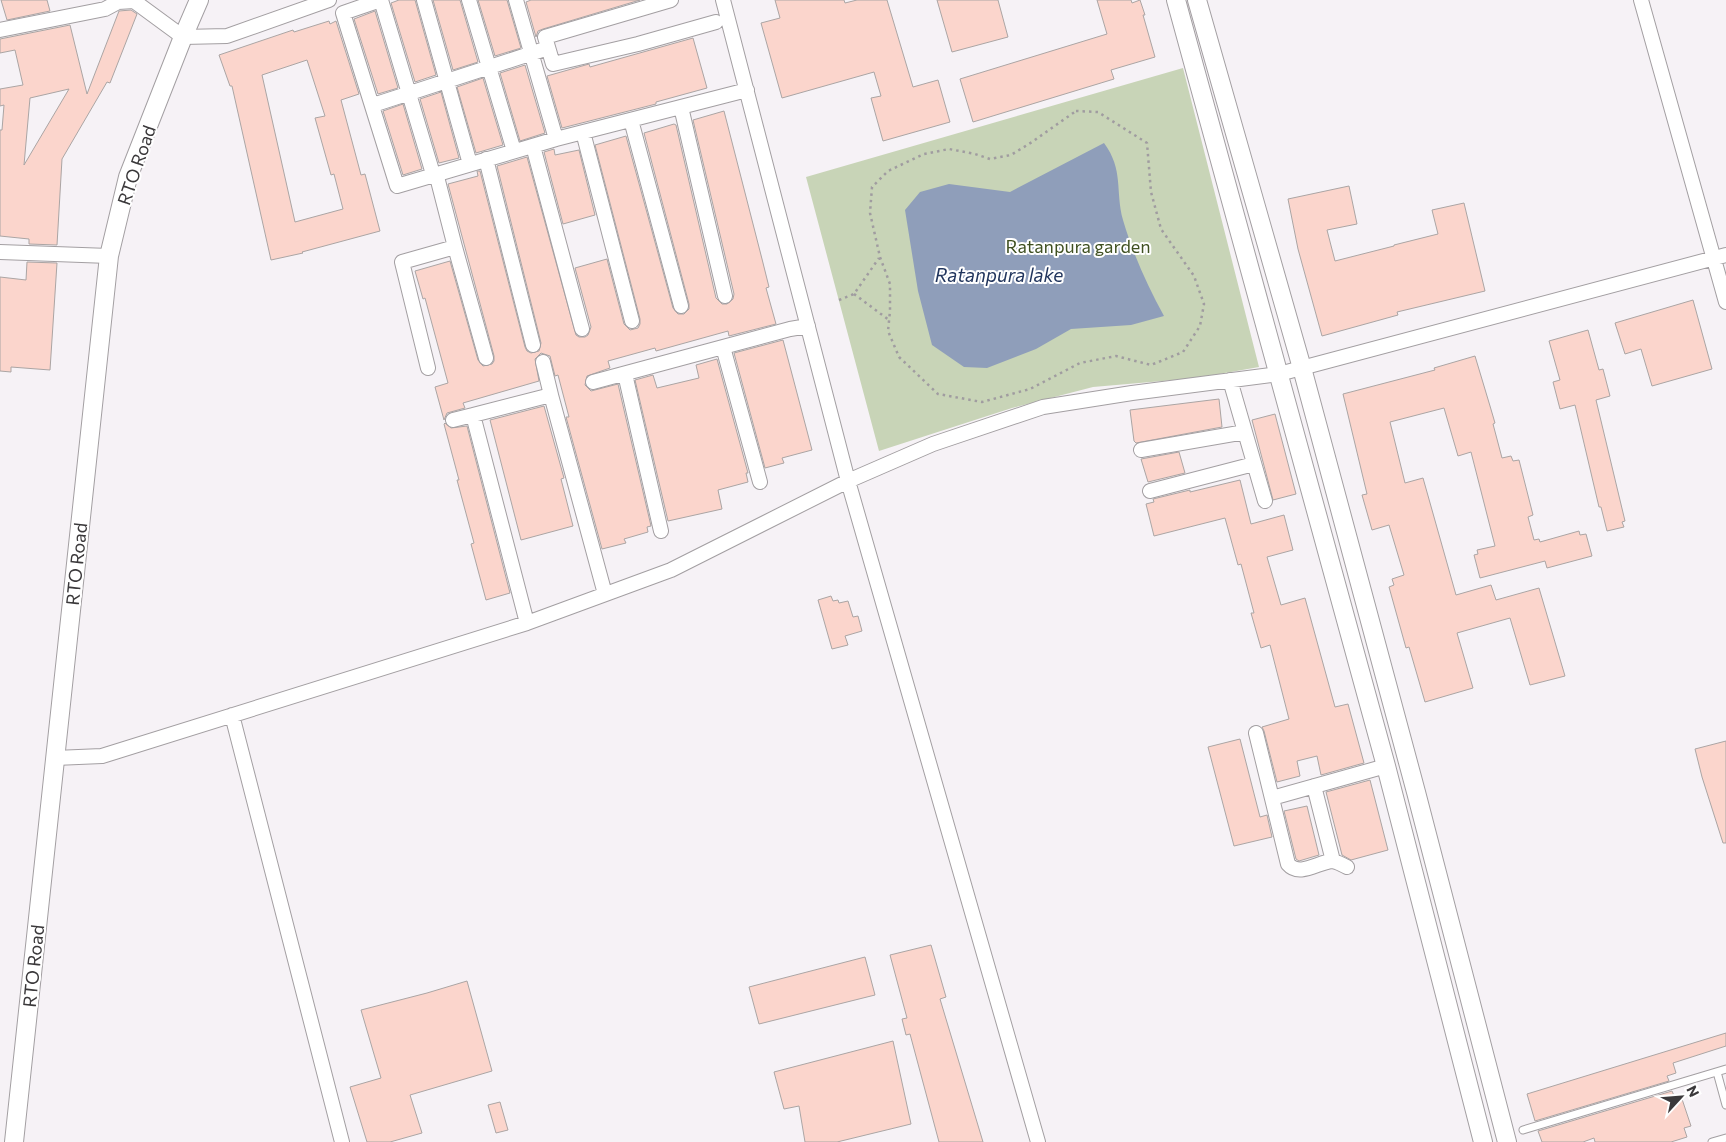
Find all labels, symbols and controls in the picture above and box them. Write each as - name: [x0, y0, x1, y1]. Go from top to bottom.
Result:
- street label: RTO Road: [112, 122, 160, 208]
- park label: Ratanpura garden: [1005, 235, 1151, 257]
- water label: Ratanpura lake: [935, 263, 1063, 286]
- street label: RTO Road: [61, 522, 91, 606]
- street label: RTO Road: [18, 924, 48, 1008]
- north arrow: [1656, 1072, 1706, 1122]
- text: N: [1683, 1083, 1703, 1100]

